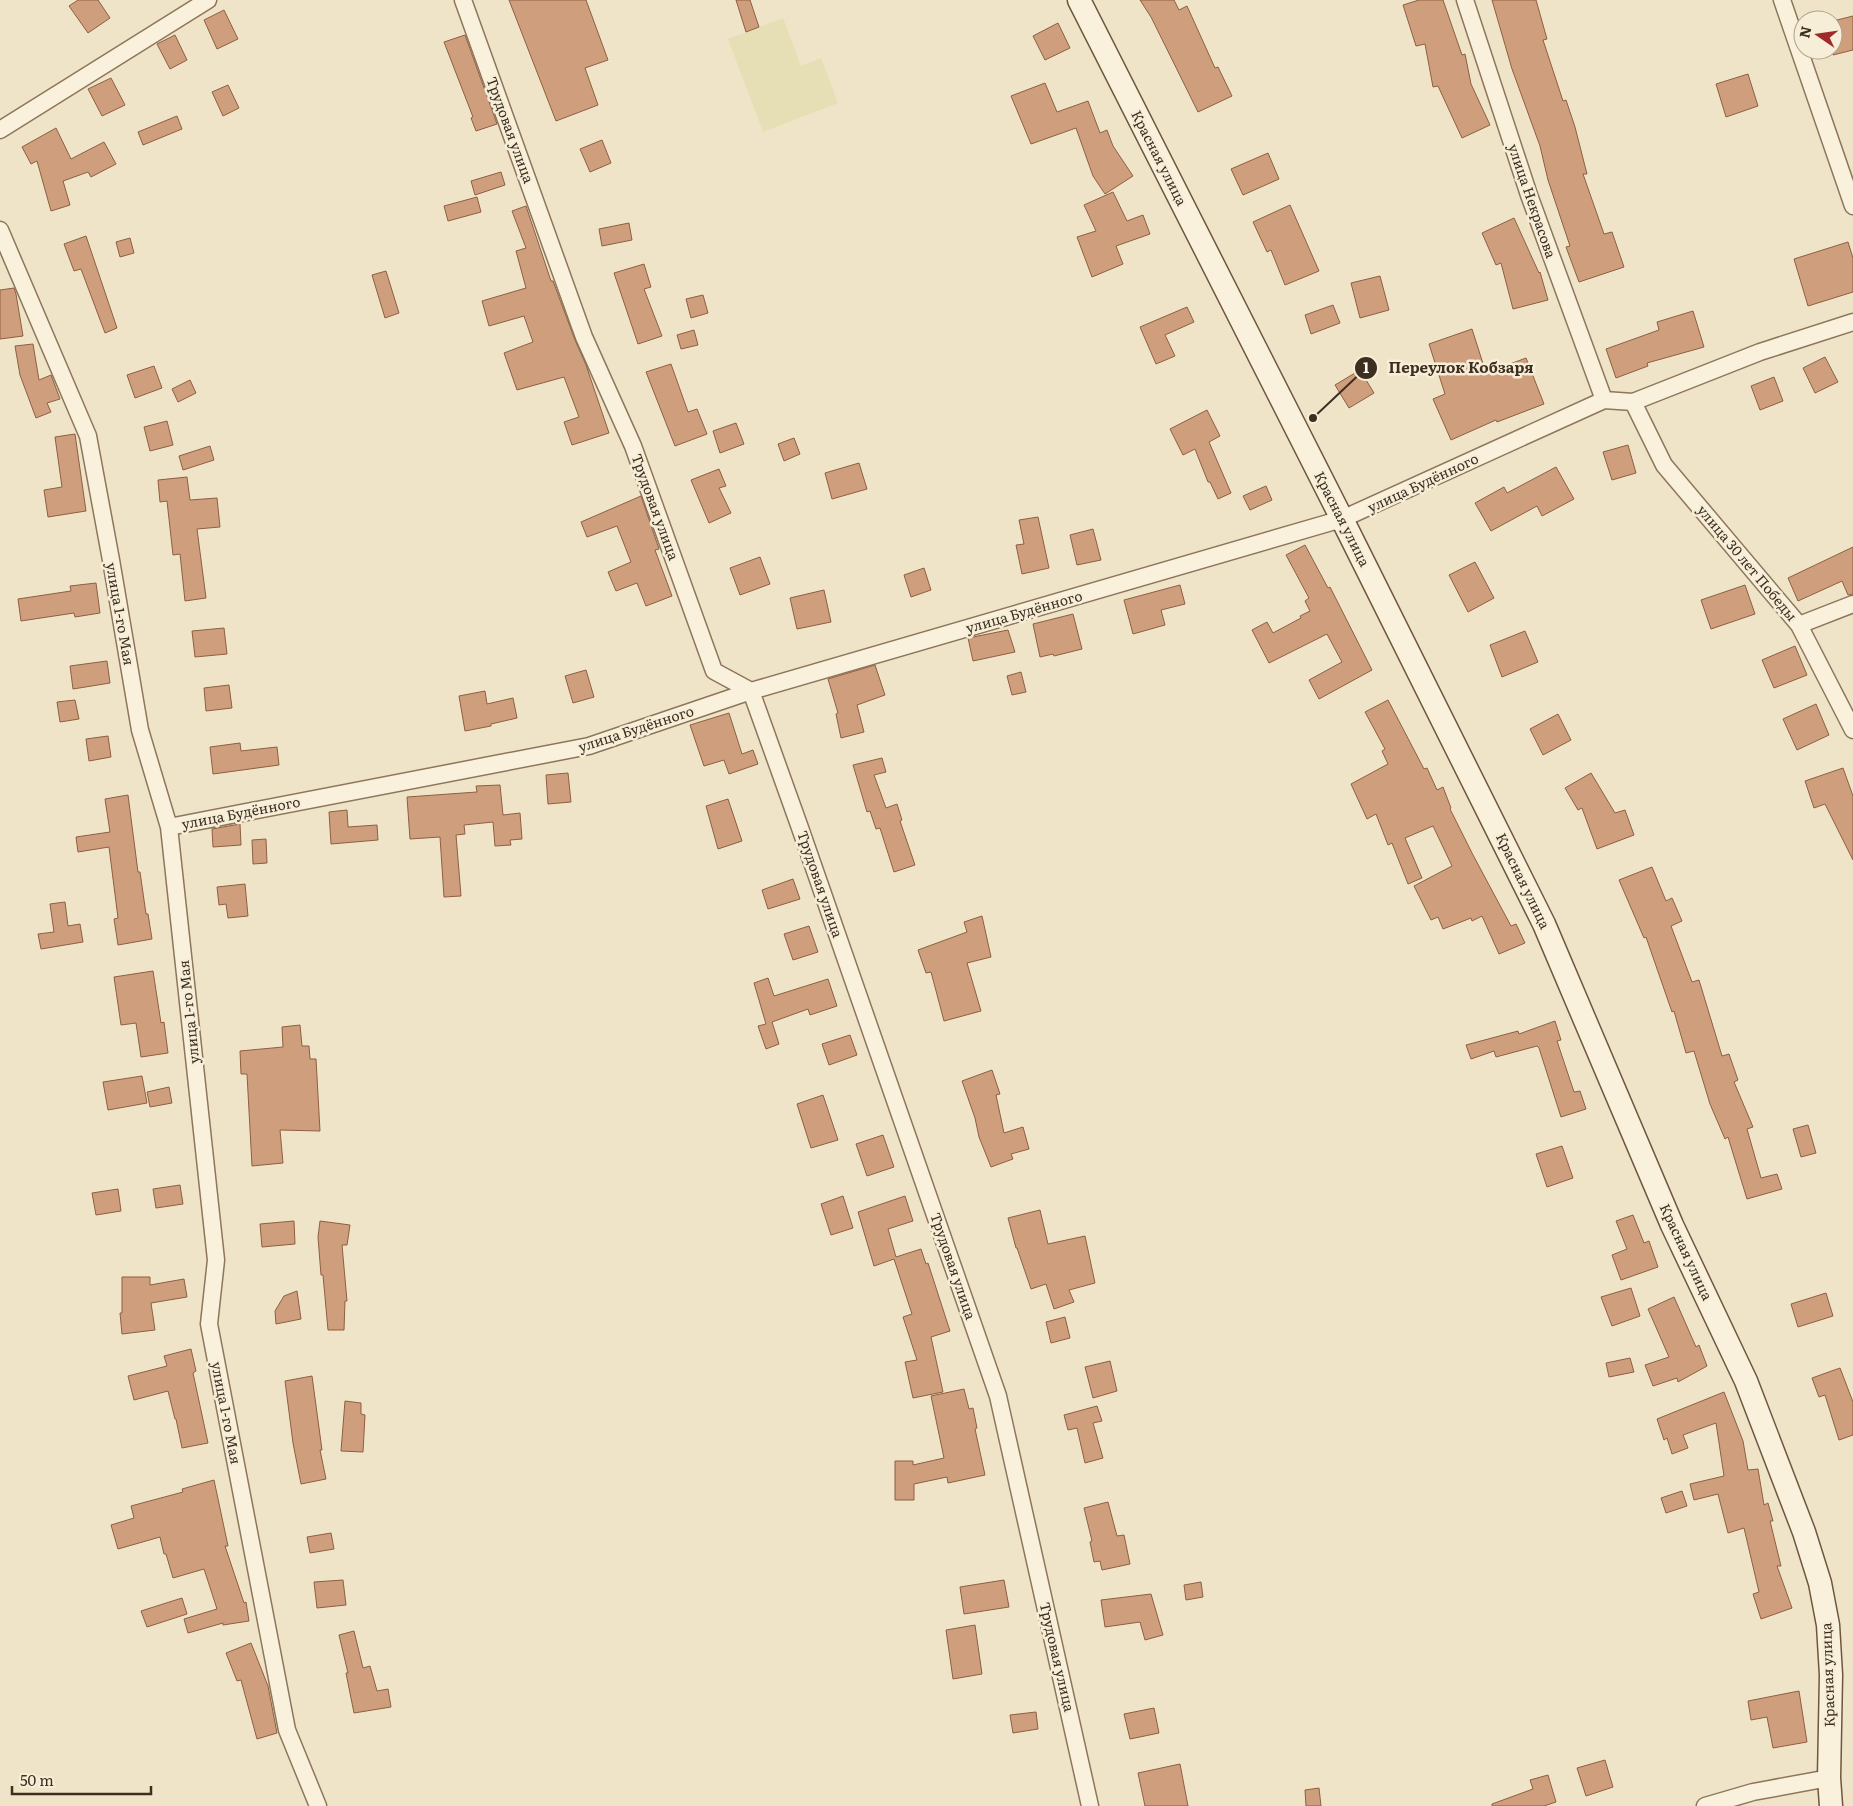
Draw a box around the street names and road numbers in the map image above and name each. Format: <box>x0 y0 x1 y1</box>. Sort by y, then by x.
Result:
street label: Трудовая улица <box>482 74 540 186</box>
street label: Красная улица <box>1127 106 1193 209</box>
street label: улица Некрасова <box>1504 141 1562 261</box>
street label: улица Будённого <box>1364 448 1481 517</box>
street label: Трудовая улица <box>627 451 685 563</box>
street label: Красная улица <box>1310 467 1376 570</box>
street label: улица 30 лет Победы <box>1693 500 1802 625</box>
street label: улица 1-го Мая <box>102 561 140 667</box>
street label: улица Будённого <box>963 585 1084 637</box>
street label: улица Будённого <box>575 700 696 756</box>
street label: улица Будённого <box>180 791 302 833</box>
street label: Трудовая улица <box>793 827 849 940</box>
street label: Красная улица <box>1492 829 1556 932</box>
street label: улица 1-го Мая <box>173 959 203 1065</box>
street label: Красная улица <box>1656 1200 1718 1304</box>
street label: Трудовая улица <box>926 1209 982 1322</box>
street label: улица 1-го Мая <box>207 1360 247 1466</box>
street label: Трудовая улица <box>1036 1600 1080 1714</box>
street label: Красная улица <box>1815 1622 1839 1728</box>

